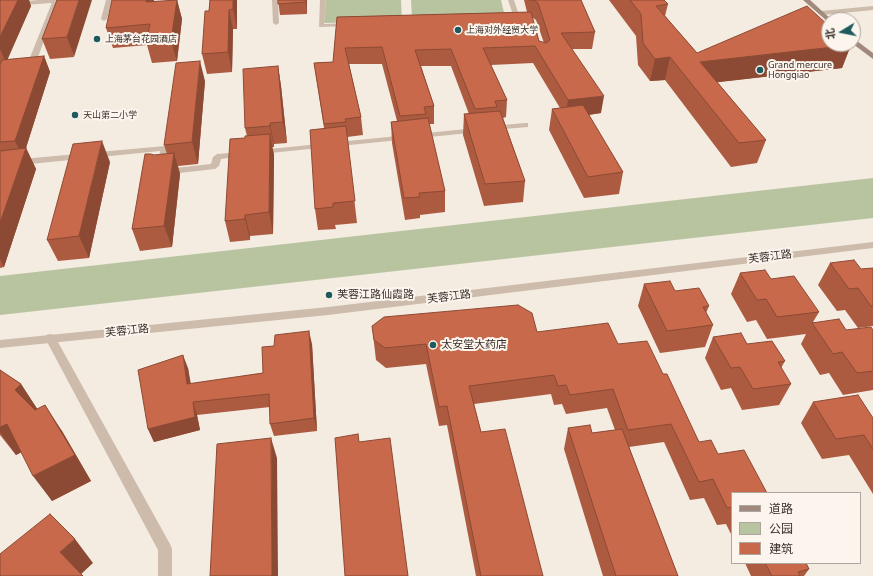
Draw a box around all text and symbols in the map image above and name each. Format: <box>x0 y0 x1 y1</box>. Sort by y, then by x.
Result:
north arrow <box>821 12 861 52</box>
marker: 上海对外经贸大学 <box>453 25 463 35</box>
place label: 上海对外经贸大学 <box>466 25 538 35</box>
text: 北 <box>821 27 838 41</box>
marker: 上海茅台花园酒店 <box>92 34 102 44</box>
place label: 上海茅台花园酒店 <box>105 34 177 44</box>
place label: Grand mercure Hongqiao <box>768 60 832 81</box>
marker: Grand mercure Hongqiao <box>755 65 765 75</box>
marker: 天山第二小学 <box>70 110 80 120</box>
place label: 天山第二小学 <box>83 110 137 120</box>
street label: 芙蓉江路 <box>747 248 793 266</box>
place label: 芙蓉江路仙霞路 <box>337 288 414 302</box>
street label: 芙蓉江路 <box>426 288 472 306</box>
marker: 芙蓉江路仙霞路 <box>324 290 334 300</box>
street label: 芙蓉江路 <box>104 322 150 340</box>
place label: 太安堂大药店 <box>441 338 507 352</box>
marker: 太安堂大药店 <box>428 340 438 350</box>
legend <box>731 492 861 564</box>
text: 道路 <box>769 500 793 517</box>
text: 公园 <box>769 520 793 537</box>
text: 建筑 <box>769 540 793 557</box>

